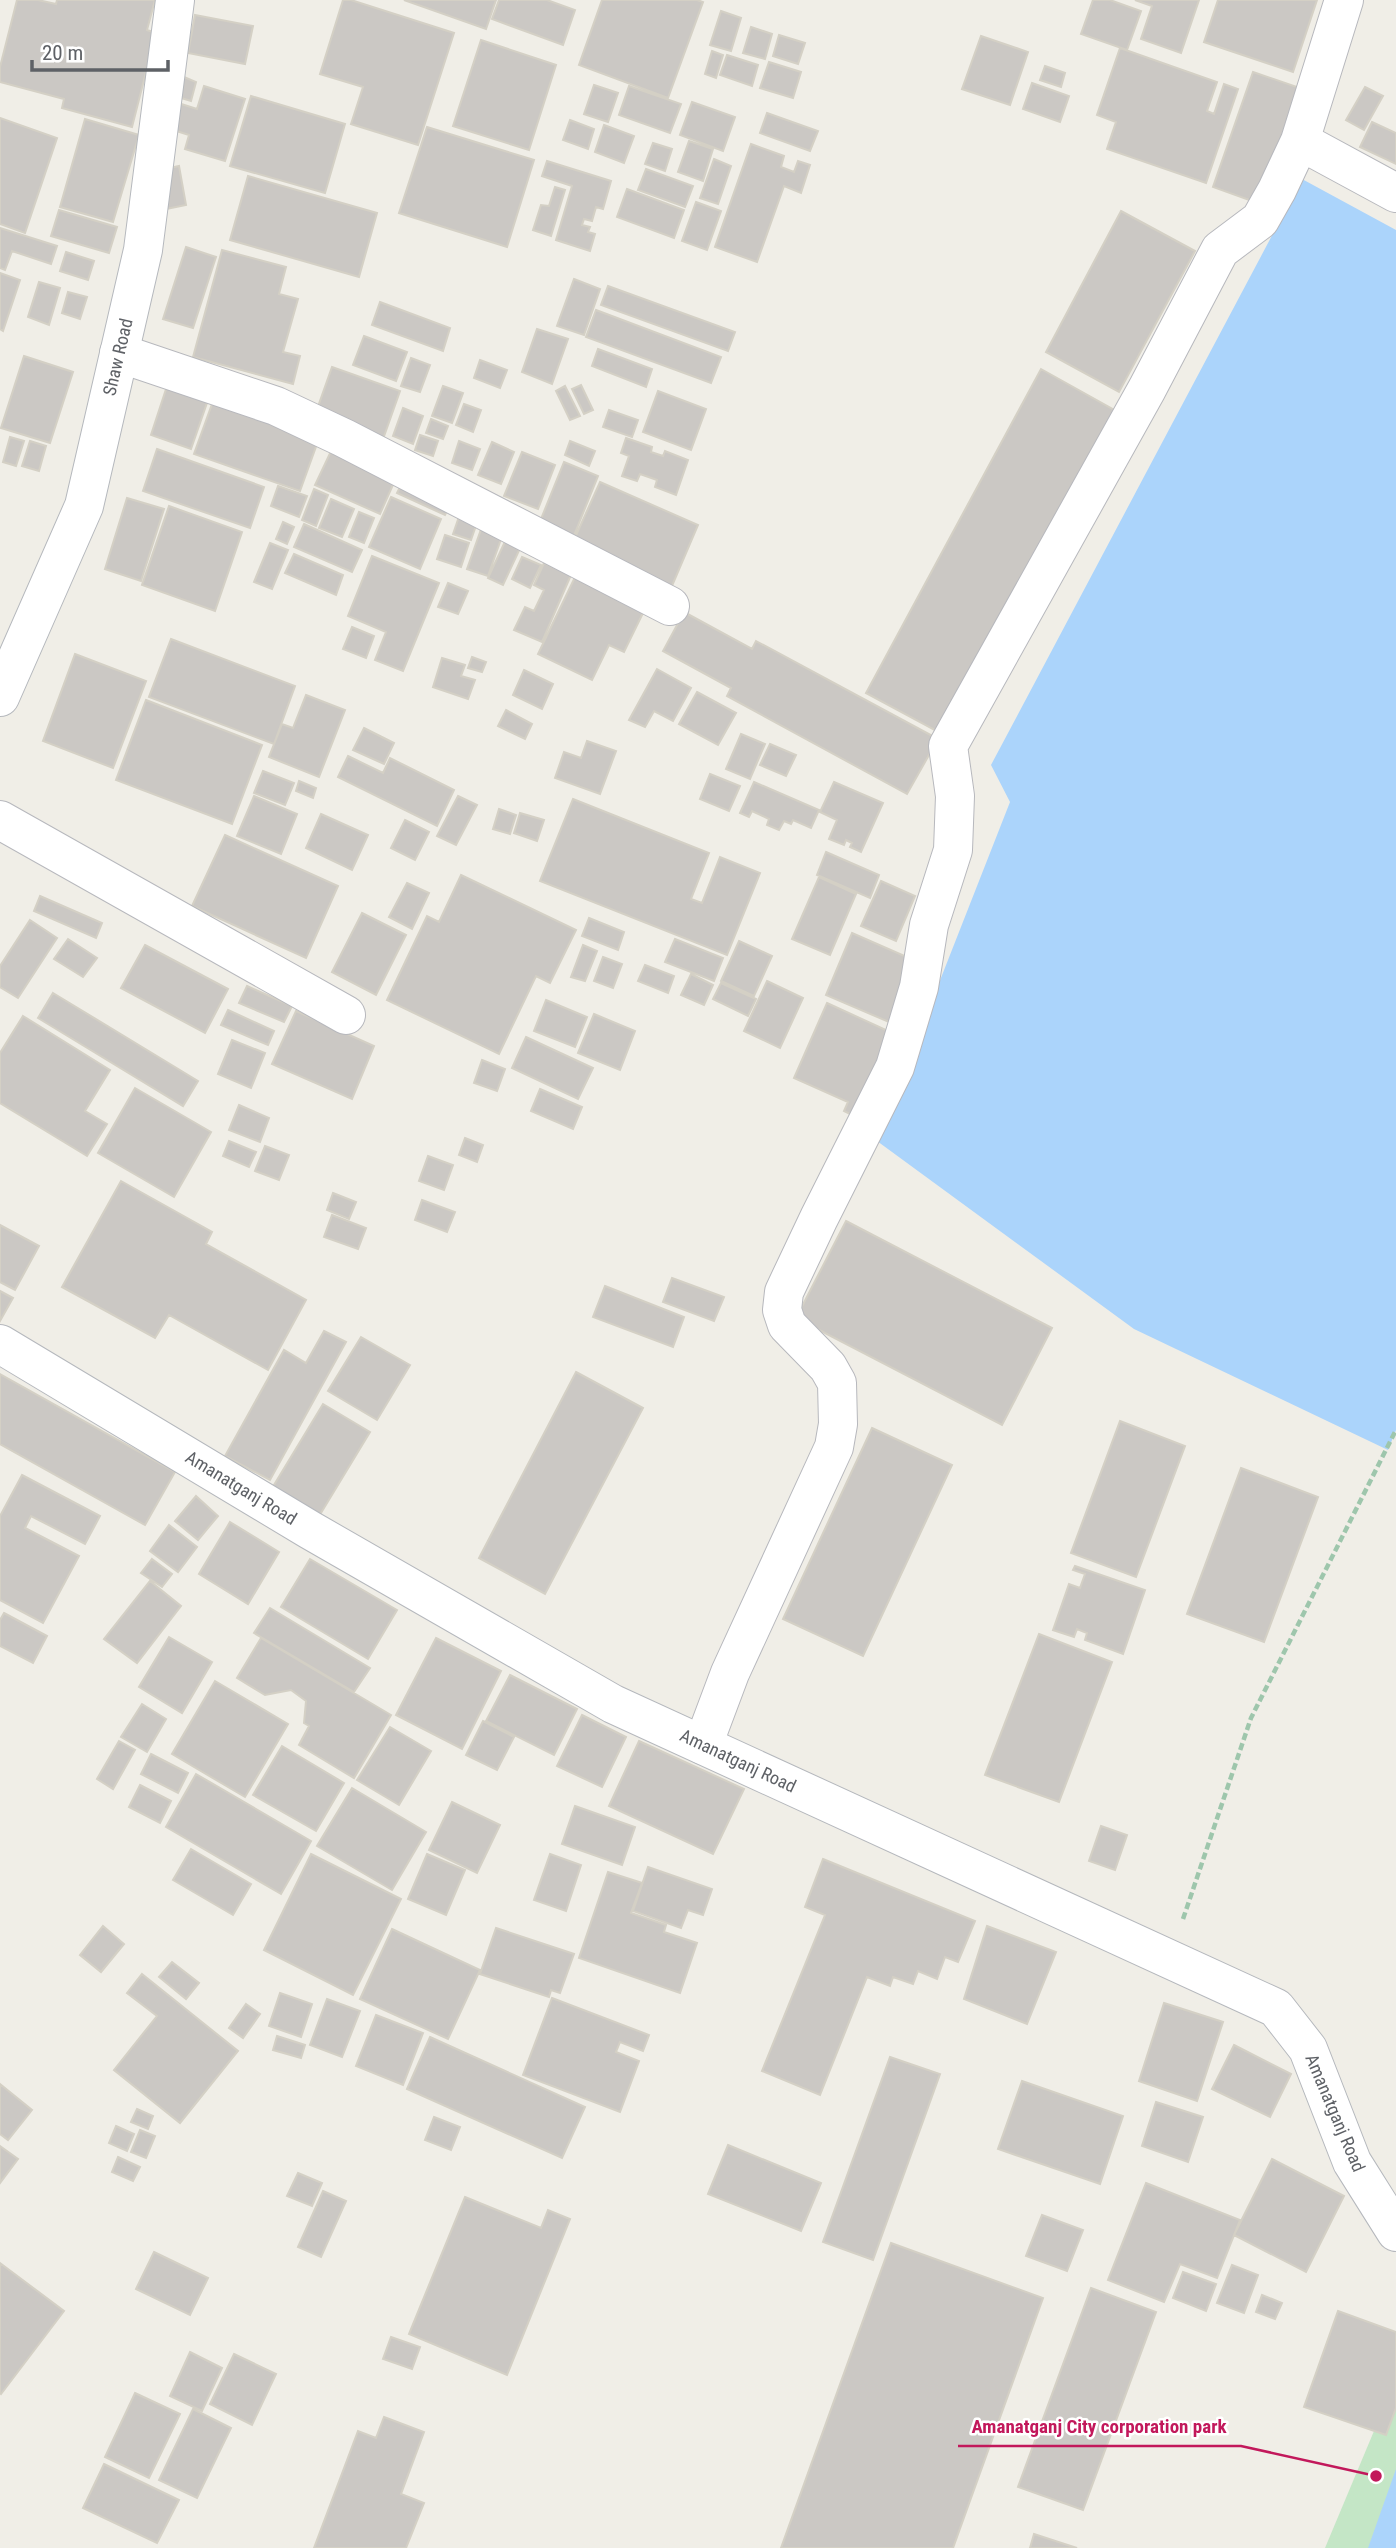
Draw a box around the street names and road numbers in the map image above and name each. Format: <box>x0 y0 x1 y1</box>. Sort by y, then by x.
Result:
street label: Shaw Road <box>98 316 137 398</box>
street label: Amanatganj Road <box>182 1446 301 1529</box>
street label: Amanatganj Road <box>677 1724 800 1797</box>
street label: Amanatganj Road <box>1301 2051 1370 2175</box>

